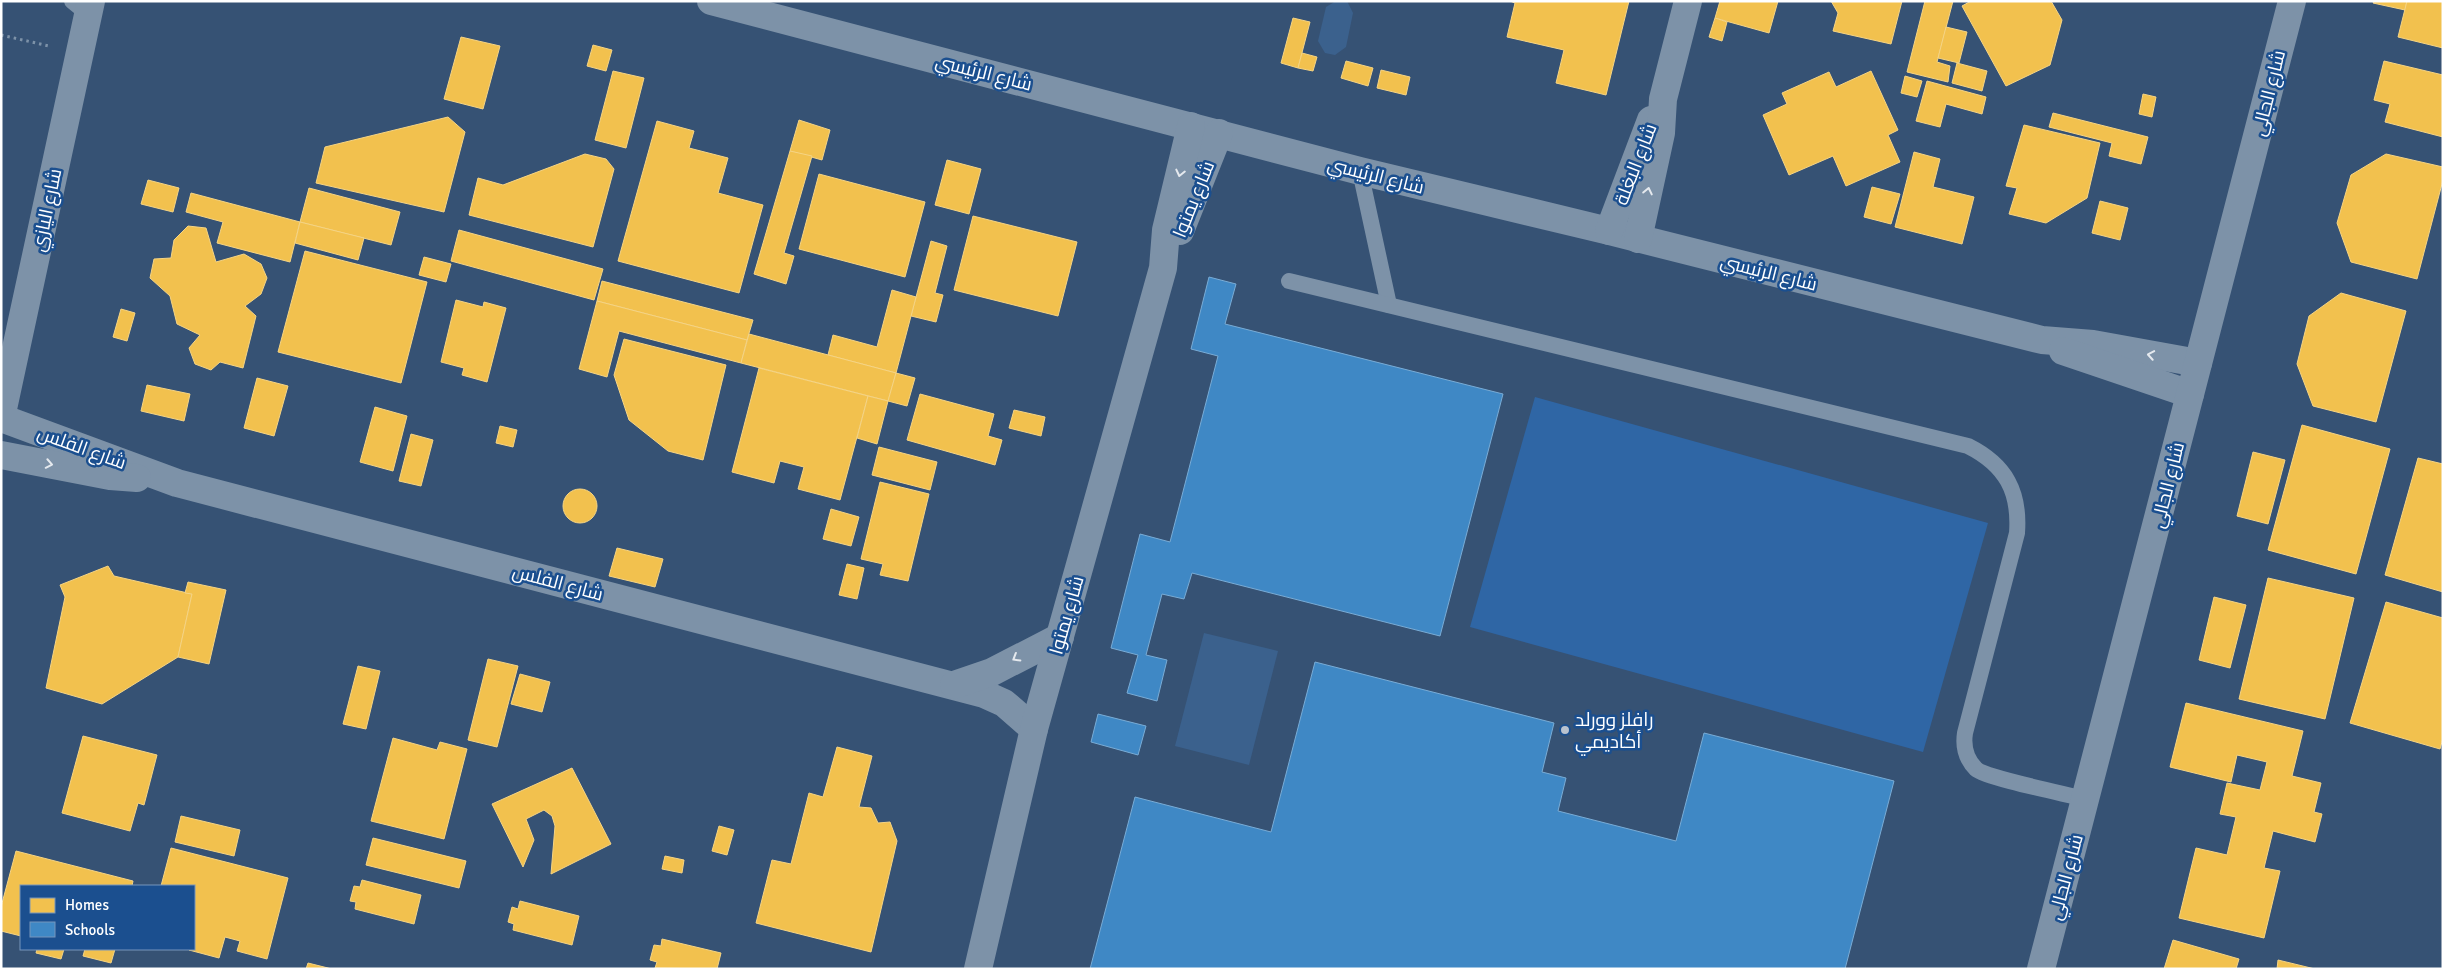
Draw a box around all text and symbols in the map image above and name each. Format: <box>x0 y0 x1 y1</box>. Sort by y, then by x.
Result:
street label: شارع الجالي <box>2247 48 2293 139</box>
street label: شارع الرئيسي <box>932 49 1035 99</box>
street label: شارع البغلة <box>1609 120 1663 209</box>
street label: شارع الرئيسي <box>1324 152 1427 202</box>
street label: شارع يمتوا <box>1168 158 1221 242</box>
street label: شارع اليازي <box>26 166 69 254</box>
one-way arrow <box>1175 169 1186 177</box>
one-way arrow <box>1642 187 1653 196</box>
street label: شارع الرئيسي <box>1717 249 1820 299</box>
one-way arrow <box>2146 350 2155 360</box>
street label: شارع الفلس <box>34 421 129 476</box>
street label: شارع الجالي <box>2146 440 2192 531</box>
one-way arrow <box>45 458 54 469</box>
street label: شارع الفلس <box>509 559 606 608</box>
street label: شارع يمتوا <box>1044 573 1091 658</box>
one-way arrow <box>1013 652 1022 662</box>
place label: رافلز وورلد أكاديمي <box>1575 708 1653 756</box>
marker: رافلز وورلد أكاديمي <box>1559 724 1571 736</box>
street label: شارع الجالي <box>2043 832 2091 923</box>
legend <box>20 885 195 950</box>
text: Homes <box>65 896 109 914</box>
text: Schools <box>65 921 116 939</box>

